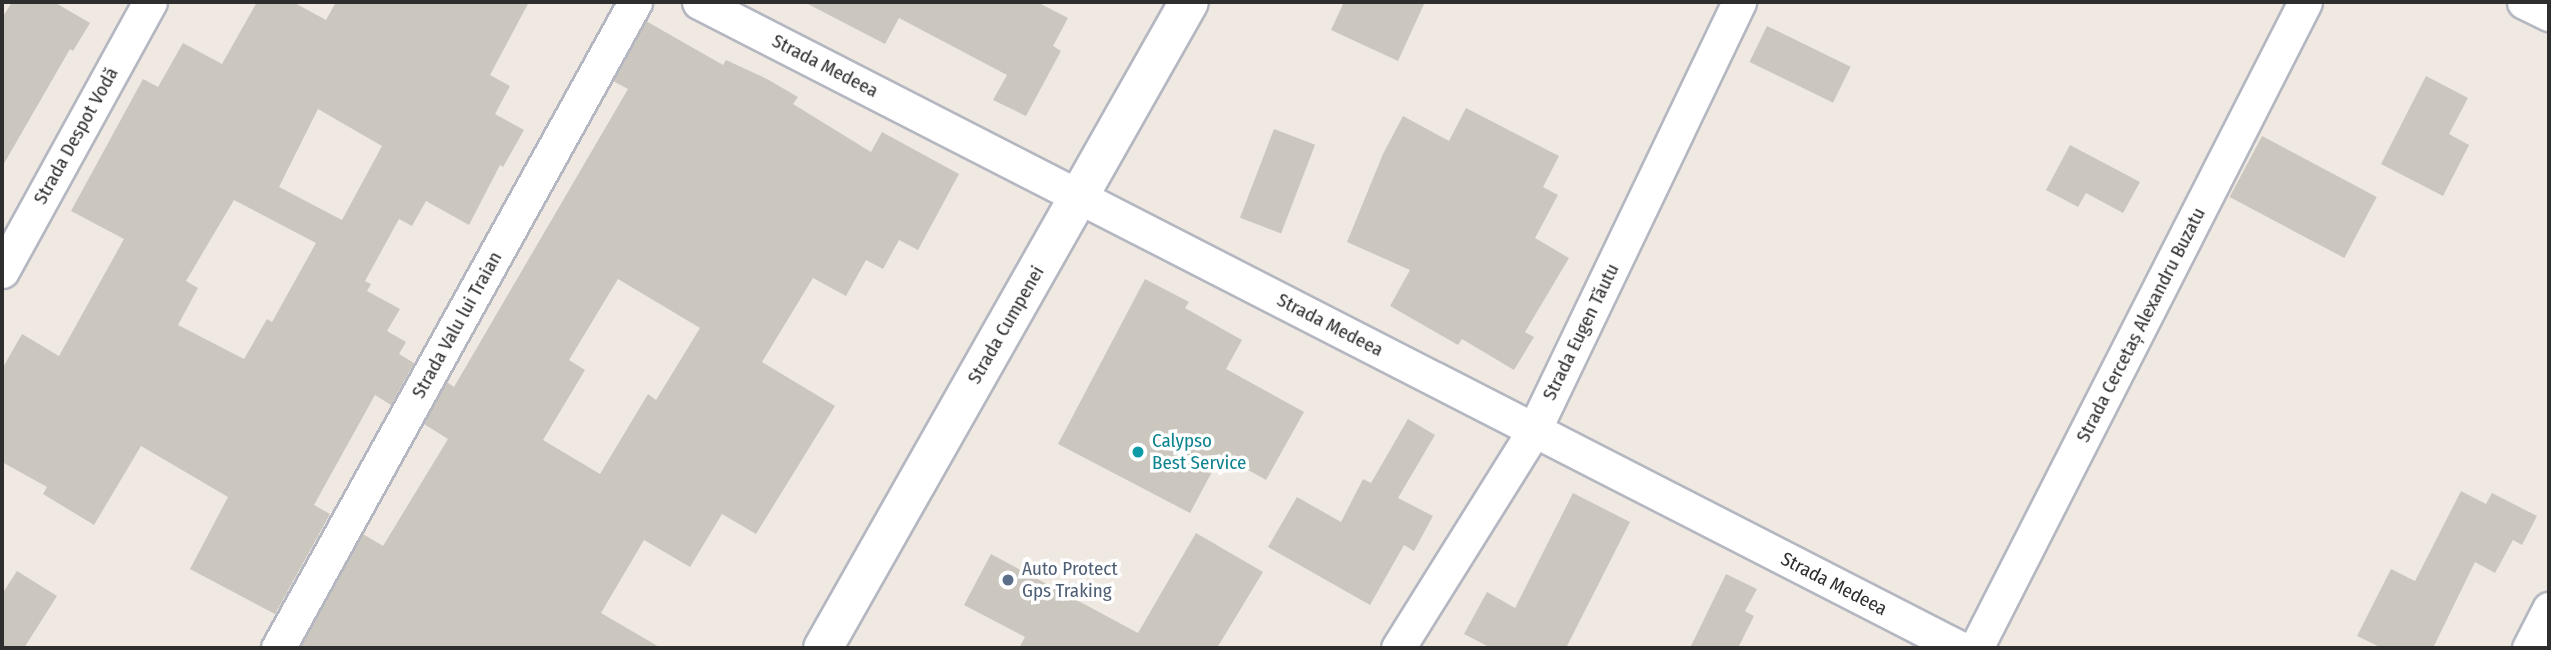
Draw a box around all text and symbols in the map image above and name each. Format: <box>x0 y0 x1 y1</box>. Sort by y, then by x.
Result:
street label: Strada Medeea <box>768 30 882 102</box>
street label: Strada Despot Vodă <box>29 64 123 208</box>
street label: Strada Cercetaș Alexandru Buzatu <box>2072 204 2210 446</box>
street label: Strada Valu lui Traian <box>407 248 507 402</box>
street label: Strada Eugen Tăutu <box>1538 260 1624 404</box>
street label: Strada Cumpenei <box>963 262 1049 388</box>
street label: Strada Medeea <box>1273 289 1387 361</box>
place label: Calypso Best Service <box>1152 430 1246 474</box>
marker: Calypso Best Service <box>1130 444 1146 460</box>
street label: Strada Medeea <box>1777 548 1891 620</box>
place label: Auto Protect Gps Traking <box>1022 558 1118 602</box>
marker: Auto Protect Gps Traking <box>1000 572 1016 588</box>

